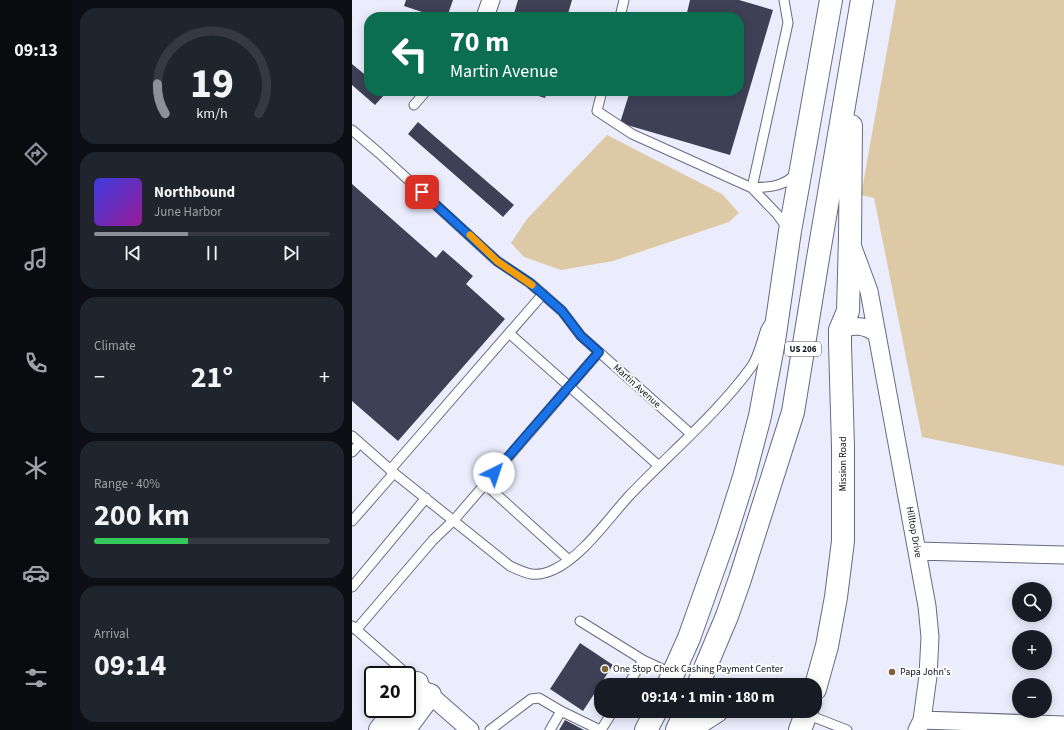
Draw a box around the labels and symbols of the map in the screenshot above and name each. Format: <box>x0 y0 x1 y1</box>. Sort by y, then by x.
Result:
pin <box>405 175 439 209</box>
road number: US 206 <box>785 342 821 356</box>
street label: Martin Avenue <box>610 361 664 411</box>
street label: Mission Road <box>836 437 850 491</box>
position arrow <box>473 452 515 494</box>
street label: Hilltop Drive <box>903 505 925 559</box>
place label: One Stop Check Cashing Payment Center <box>613 662 784 676</box>
marker: One Stop Check Cashing Payment Center <box>600 664 610 674</box>
place label: Papa John's <box>900 665 950 679</box>
speed limit sign: 20 <box>364 666 416 718</box>
marker: Papa John's <box>887 667 897 677</box>

